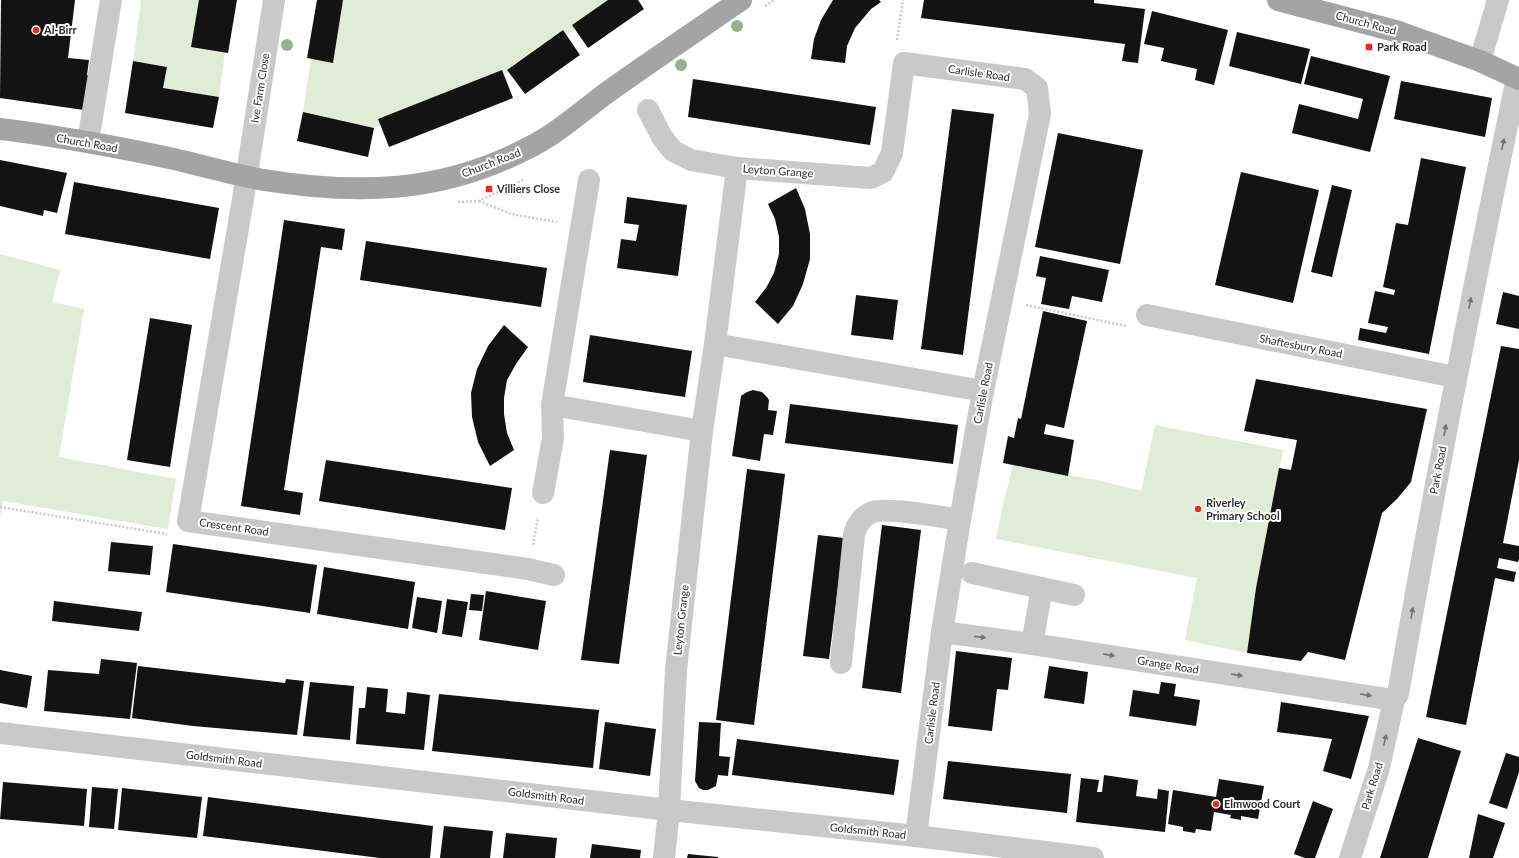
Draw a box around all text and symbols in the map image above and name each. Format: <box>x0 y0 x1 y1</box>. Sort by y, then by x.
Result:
street label: Church Road <box>1334 8 1398 37</box>
place label: Al-Birr <box>43 23 78 36</box>
marker: Al-Birr <box>31 25 41 35</box>
place label: Park Road <box>1377 40 1427 53</box>
marker: Park Road <box>1364 42 1374 52</box>
street label: Ive Farm Close <box>248 52 271 124</box>
street label: Carlisle Road <box>947 62 1011 83</box>
street label: Church Road <box>55 131 119 154</box>
one-way arrow <box>1501 138 1507 150</box>
street label: Church Road <box>460 145 522 180</box>
street label: Leyton Grange <box>742 162 814 179</box>
place label: Villiers Close <box>496 182 560 195</box>
marker: Villiers Close <box>484 184 494 194</box>
one-way arrow <box>1468 296 1474 309</box>
street label: Shaftesbury Road <box>1258 331 1344 360</box>
street label: Carlisle Road <box>970 361 995 425</box>
one-way arrow <box>1443 424 1449 436</box>
street label: Park Road <box>1426 445 1449 495</box>
place label: Riverley Primary School <box>1206 496 1280 522</box>
marker: Riverley Primary School <box>1193 504 1203 514</box>
street label: Crescent Road <box>199 515 270 538</box>
street label: Leyton Grange <box>670 584 691 656</box>
one-way arrow <box>1409 607 1415 619</box>
one-way arrow <box>974 634 986 640</box>
one-way arrow <box>1103 652 1115 658</box>
street label: Grange Road <box>1136 653 1200 676</box>
one-way arrow <box>1231 672 1244 678</box>
street label: Carlisle Road <box>921 681 942 745</box>
one-way arrow <box>1360 692 1372 698</box>
one-way arrow <box>1382 734 1388 746</box>
street label: Goldsmith Road <box>185 747 263 770</box>
street label: Park Road <box>1358 761 1385 811</box>
street label: Goldsmith Road <box>507 784 585 807</box>
place label: Elmwood Court <box>1224 797 1301 810</box>
marker: Elmwood Court <box>1211 799 1221 809</box>
street label: Goldsmith Road <box>829 820 907 841</box>

